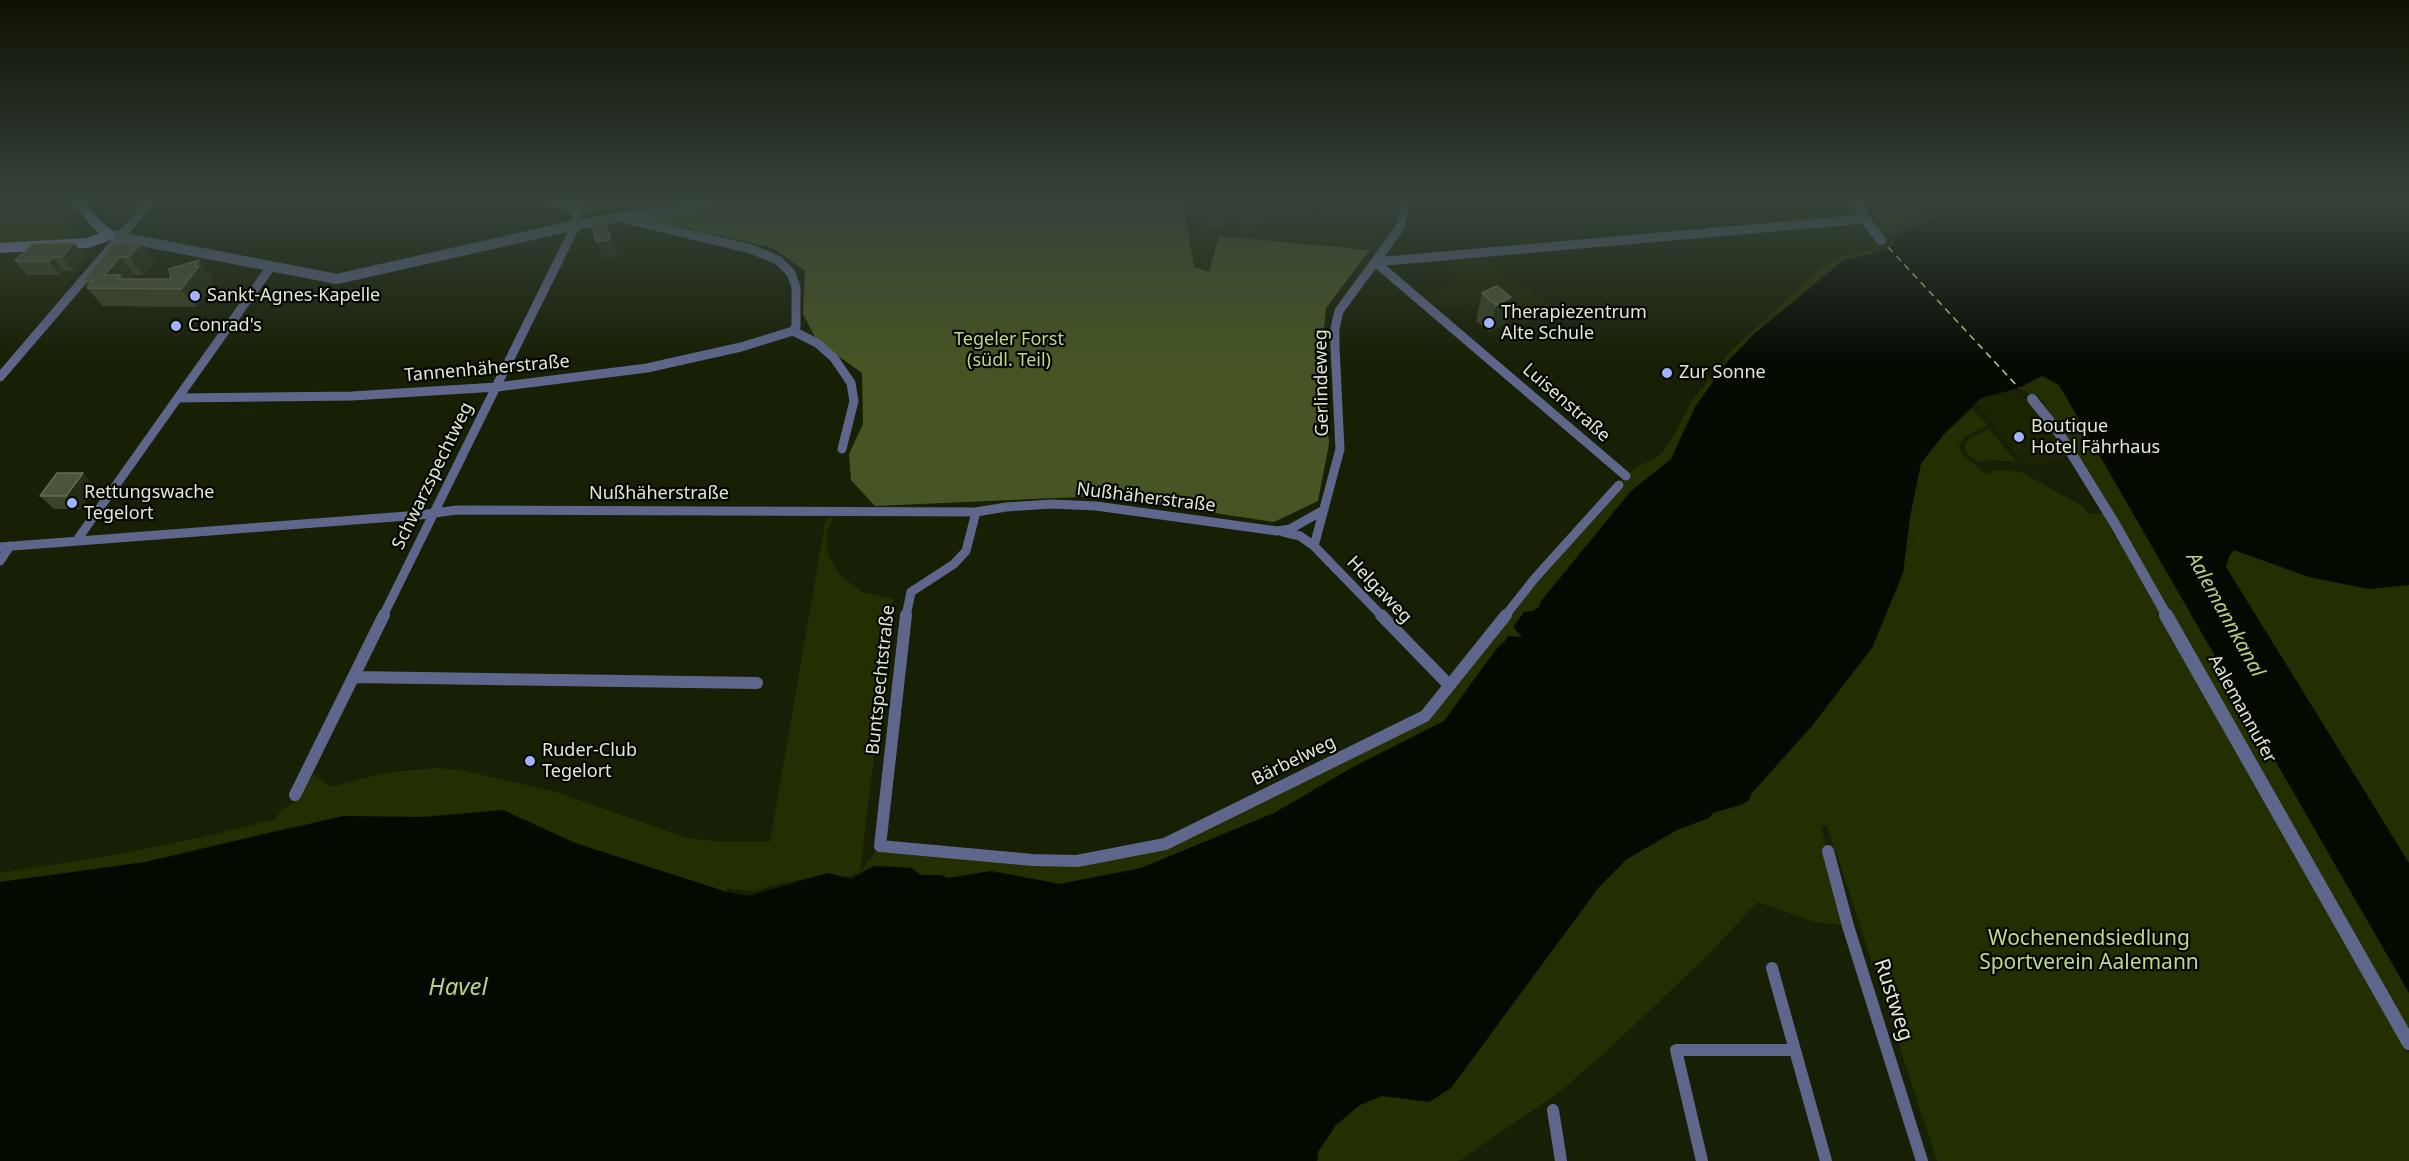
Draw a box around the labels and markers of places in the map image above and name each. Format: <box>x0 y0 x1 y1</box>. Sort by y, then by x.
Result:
place label: Sankt-Agnes-Kapelle <box>207 285 380 307</box>
marker: Sankt-Agnes-Kapelle <box>188 289 202 303</box>
place label: Therapiezentrum Alte Schule <box>1501 302 1647 344</box>
place label: Conrad's <box>188 315 262 337</box>
marker: Therapiezentrum Alte Schule <box>1482 316 1496 330</box>
marker: Conrad's <box>169 319 183 333</box>
place label: Zur Sonne <box>1679 362 1766 384</box>
marker: Zur Sonne <box>1660 366 1674 380</box>
place label: Boutique Hotel Fährhaus <box>2031 416 2160 458</box>
marker: Boutique Hotel Fährhaus <box>2012 430 2026 444</box>
place label: Rettungswache Tegelort <box>84 482 214 524</box>
marker: Rettungswache Tegelort <box>65 496 79 510</box>
place label: Ruder-Club Tegelort <box>542 740 637 783</box>
marker: Ruder-Club Tegelort <box>523 754 537 768</box>

